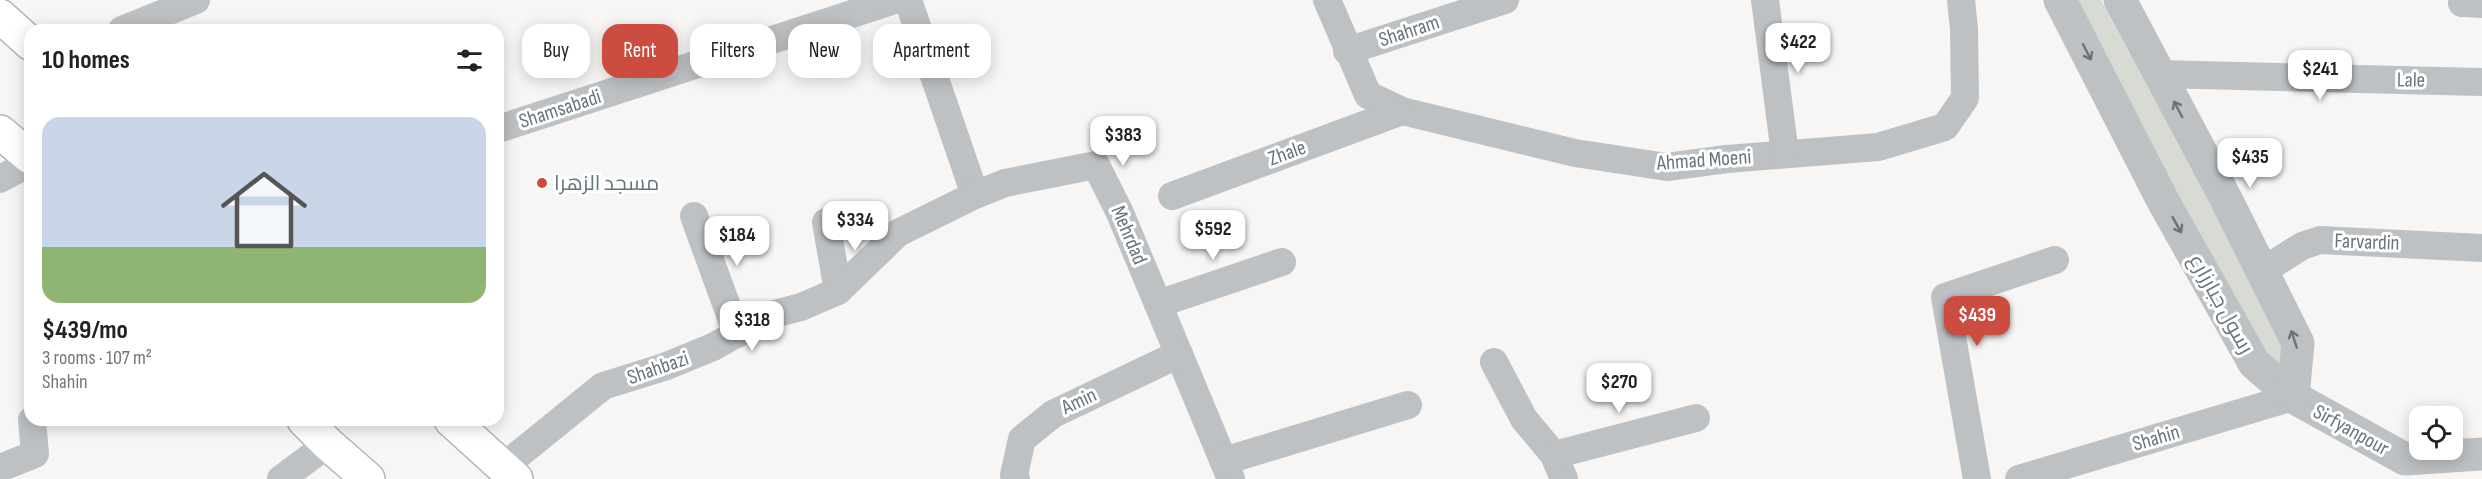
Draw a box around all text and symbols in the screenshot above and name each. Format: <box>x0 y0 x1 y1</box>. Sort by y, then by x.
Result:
street label: Shahram <box>1376 9 1442 53</box>
pin: $422 <box>1762 23 1834 74</box>
chip: Buy <box>522 24 590 78</box>
chip: Rent <box>602 24 678 78</box>
chip: Filters <box>690 24 776 78</box>
chip: New <box>788 24 861 78</box>
chip: Apartment <box>873 24 991 78</box>
text: $422 <box>1779 30 1817 54</box>
one-way arrow <box>2081 43 2093 60</box>
icon: filters <box>453 44 486 77</box>
text: 10 homes <box>42 45 130 76</box>
pin: $241 <box>2284 50 2356 101</box>
text: $241 <box>2302 57 2338 81</box>
street label: Lale <box>2397 67 2425 93</box>
street label: Shamsabadi <box>516 84 604 134</box>
one-way arrow <box>2172 101 2183 119</box>
pin: $383 <box>1087 116 1159 167</box>
text: $383 <box>1104 123 1142 147</box>
street label: Zhale <box>1265 135 1309 171</box>
pin: $435 <box>2214 138 2286 189</box>
street label: Ahmad Moeni <box>1655 144 1752 176</box>
text: $435 <box>2231 145 2269 169</box>
icon: home <box>210 156 318 264</box>
place label: مسجد الزهرا <box>554 171 659 196</box>
marker: مسجد الزهرا <box>535 176 549 190</box>
pin: $334 <box>819 201 891 252</box>
street label: Mehrdad <box>1106 202 1152 268</box>
text: $334 <box>836 208 874 232</box>
pin: $592 <box>1177 210 1249 261</box>
pin: $184 <box>701 216 773 267</box>
one-way arrow <box>2171 216 2183 233</box>
text: $592 <box>1194 217 1232 241</box>
text: $184 <box>718 223 756 247</box>
street label: Farvardin <box>2334 228 2400 256</box>
street label: رسول جبارزارع <box>2182 250 2259 359</box>
pin: $439 <box>1941 296 2013 347</box>
pin: $318 <box>716 301 788 352</box>
text: $439 <box>1958 303 1996 327</box>
text: $318 <box>734 308 770 332</box>
text: $439/mo <box>42 315 128 346</box>
one-way arrow <box>2288 330 2299 349</box>
text: 3 rooms · 107 m² <box>42 346 152 370</box>
street label: Shahbazi <box>624 346 692 390</box>
pin: $270 <box>1583 363 1655 414</box>
text: Shahin <box>42 370 88 394</box>
text: $270 <box>1600 370 1638 394</box>
street label: Amin <box>1057 382 1100 420</box>
street label: Sirfyanpour <box>2309 399 2393 461</box>
map controls <box>2409 406 2463 460</box>
button: locate <box>2409 406 2463 460</box>
street label: Shahin <box>2130 419 2182 457</box>

